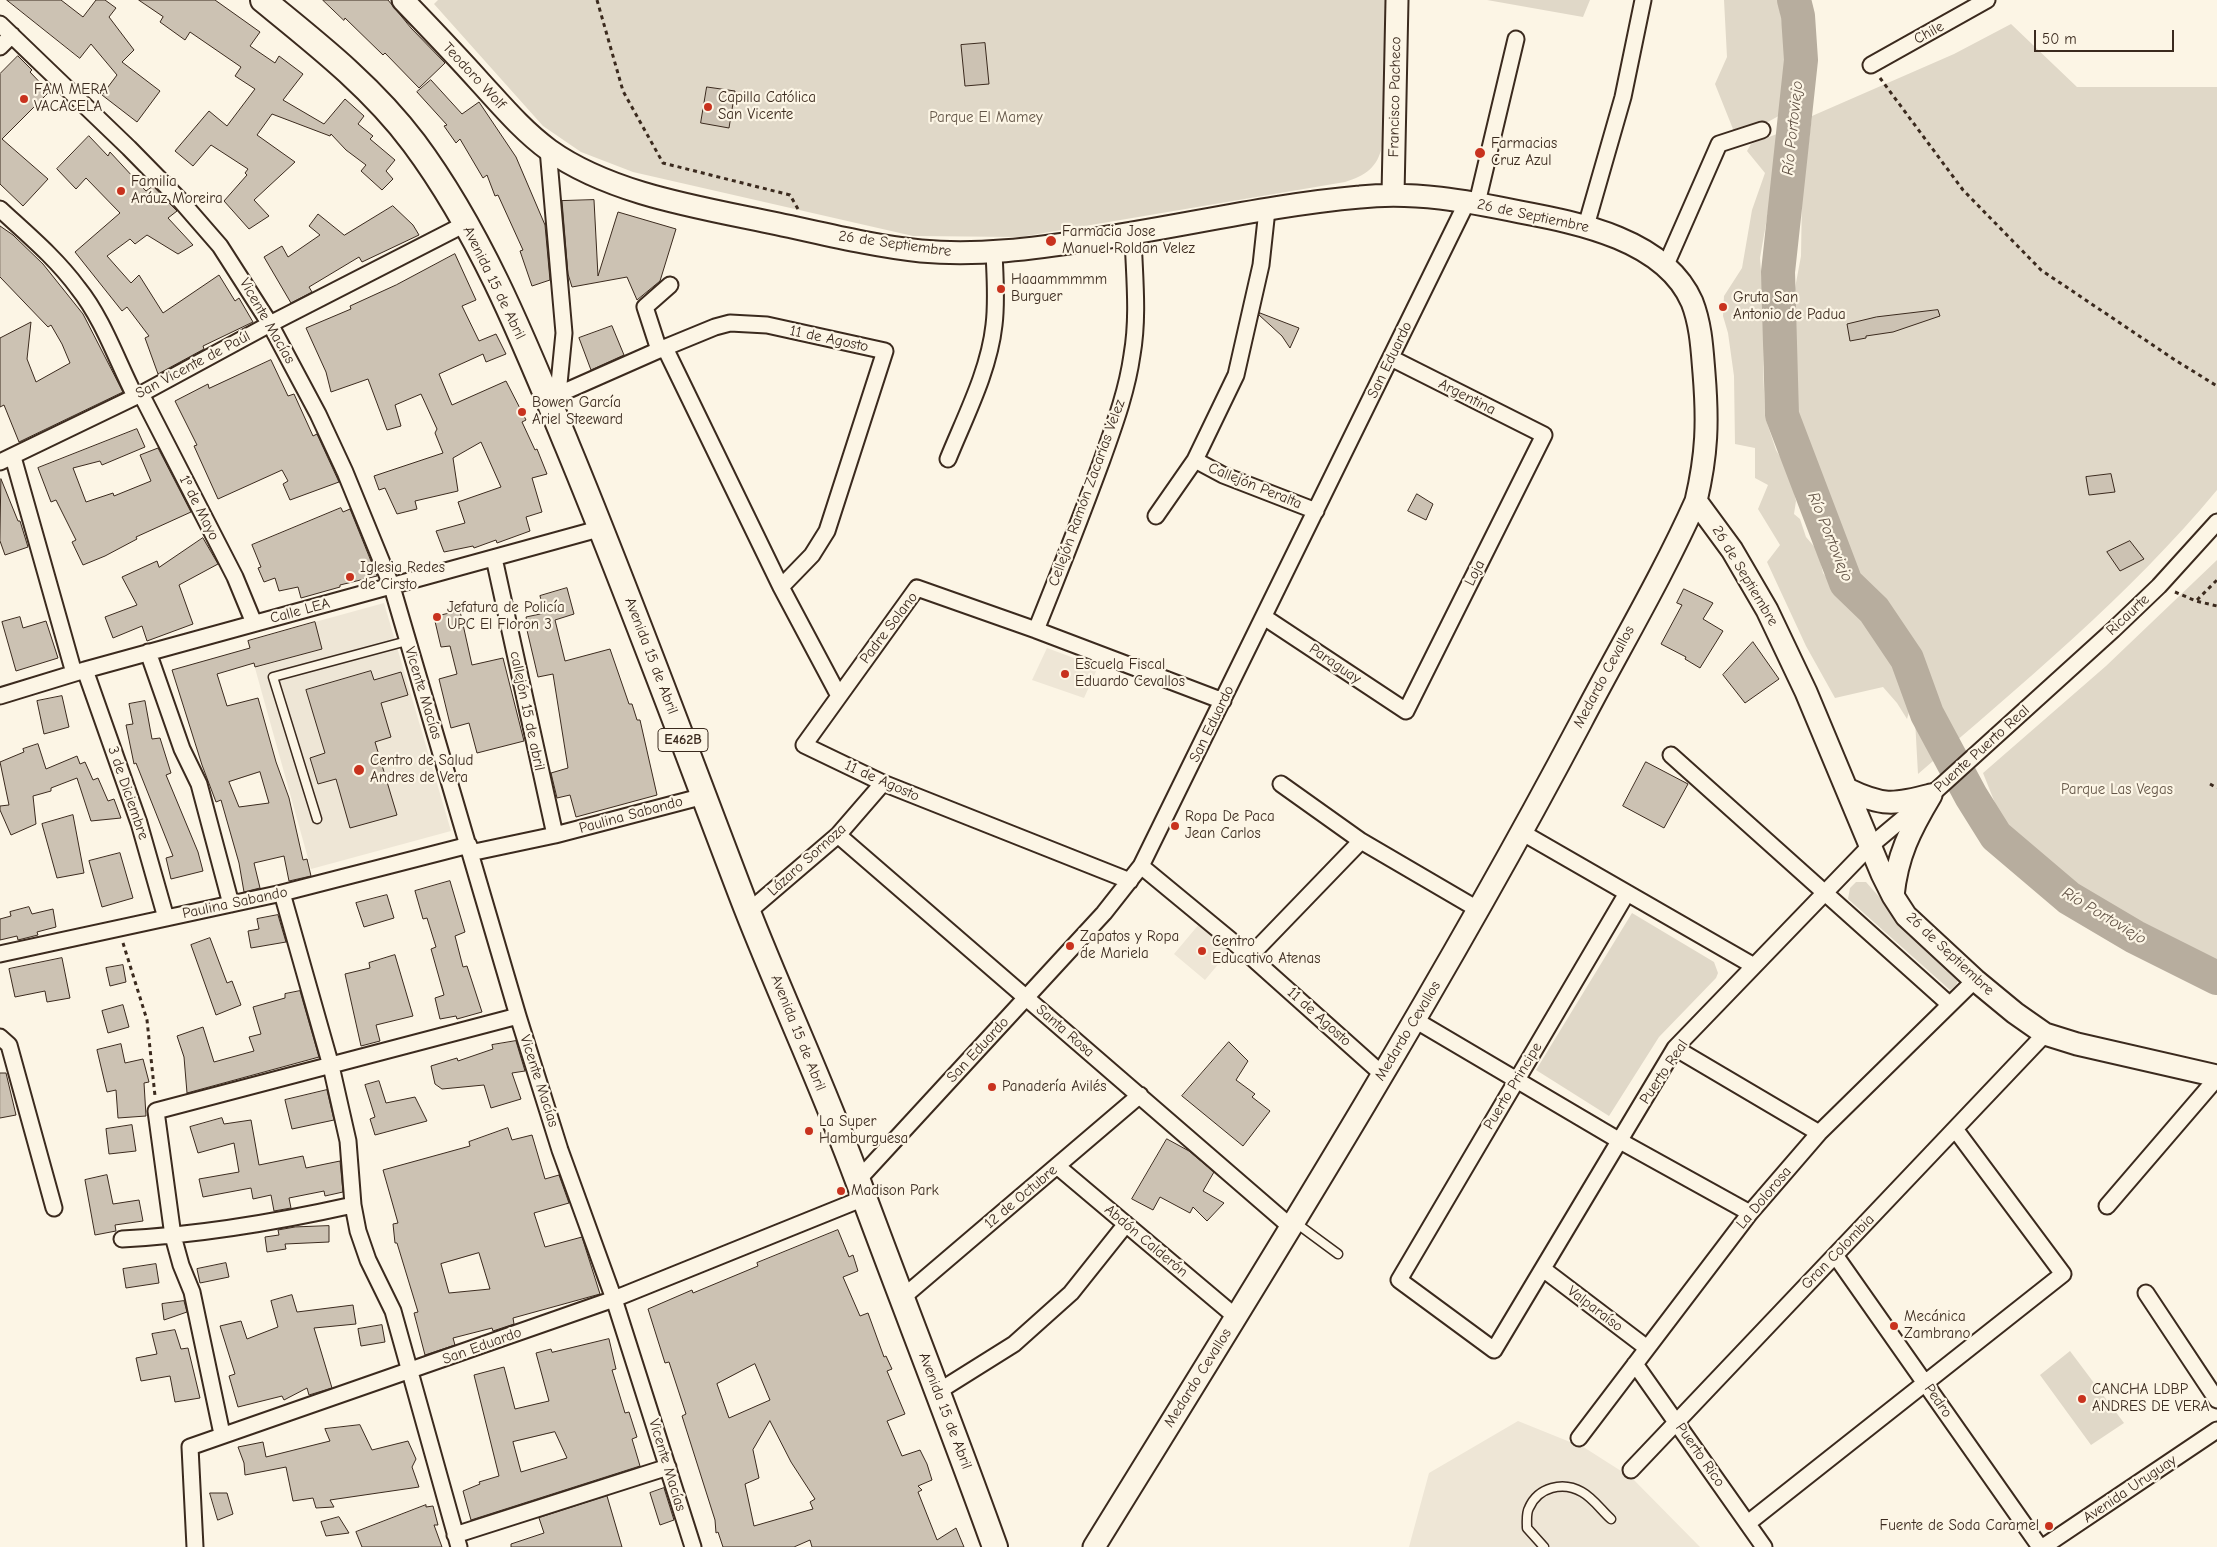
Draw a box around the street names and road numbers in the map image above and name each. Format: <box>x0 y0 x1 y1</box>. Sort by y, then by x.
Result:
street label: Chile <box>1911 18 1947 48</box>
street label: Francisco Pacheco <box>1385 36 1405 158</box>
street label: Teodoro Wolf <box>439 39 509 113</box>
street label: 26 de Septiembre <box>1475 195 1591 237</box>
street label: Avenida 15 de Abril <box>459 224 529 342</box>
street label: 26 de Septiembre <box>837 227 953 261</box>
street label: Vicente Macías <box>235 275 299 367</box>
street label: San Eduardo <box>1364 319 1416 401</box>
street label: 11 de Agosto <box>788 322 870 356</box>
street label: San Vicente de Paúl <box>133 327 253 403</box>
street label: Argentina <box>1435 375 1499 419</box>
street label: Cellejón Ramón Zacarías Velez <box>1045 397 1129 589</box>
street label: Callejón Peralta <box>1206 459 1304 513</box>
street label: 1º de Mayo <box>175 473 223 543</box>
street label: 26 de Septiembre <box>1708 523 1782 629</box>
street label: Loja <box>1461 557 1489 589</box>
street label: Padre Solano <box>856 589 922 667</box>
street label: Ricaurte <box>2103 591 2153 639</box>
street label: Calle LEA <box>268 594 332 628</box>
street label: Avenida 15 de Abril <box>620 595 682 717</box>
street label: Medardo Cevallos <box>1569 623 1639 731</box>
street label: Paraguay <box>1306 640 1364 688</box>
street label: Vicente Macías <box>400 645 446 741</box>
street label: callejón 15 de abril <box>506 650 548 772</box>
street label: San Eduardo <box>1186 683 1238 765</box>
street label: Puente Puerto Real <box>1931 702 2033 796</box>
road number: E462B <box>658 728 708 752</box>
street label: 3 de Diciembre <box>104 744 152 842</box>
street label: 11 de Agosto <box>842 757 922 805</box>
street label: Paulina Sabando <box>577 792 685 838</box>
street label: Lázaro Sornoza <box>764 820 850 900</box>
street label: Paulina Sabando <box>181 883 289 923</box>
street label: 26 de Septiembre <box>1902 909 1998 999</box>
street label: Avenida 15 de Abril <box>767 972 829 1094</box>
street label: Medardo Cevallos <box>1371 978 1445 1084</box>
street label: 11 de Agosto <box>1283 984 1355 1050</box>
street label: Santa Rosa <box>1032 1001 1098 1061</box>
street label: San Eduardo <box>943 1013 1013 1087</box>
street label: Vicente Macías <box>516 1033 562 1129</box>
street label: Puerto Real <box>1636 1036 1692 1108</box>
street label: Puerto Principe <box>1480 1039 1546 1133</box>
street label: 12 de Octubre <box>981 1161 1061 1233</box>
street label: La Dolorosa <box>1733 1163 1795 1233</box>
street label: Abdón Calderón <box>1101 1201 1191 1281</box>
street label: Gran Colombia <box>1798 1211 1878 1293</box>
street label: Valparaíso <box>1564 1282 1626 1336</box>
street label: San Eduardo <box>440 1323 524 1369</box>
street label: Medardo Cevallos <box>1160 1325 1236 1431</box>
street label: Avenida 15 de Abril <box>914 1350 976 1472</box>
street label: Pedro <box>1920 1381 1956 1421</box>
street label: Vicente Macías <box>644 1417 690 1513</box>
street label: Puerto Rico <box>1671 1420 1729 1490</box>
street label: Avenida Uruguay <box>2080 1451 2180 1527</box>

